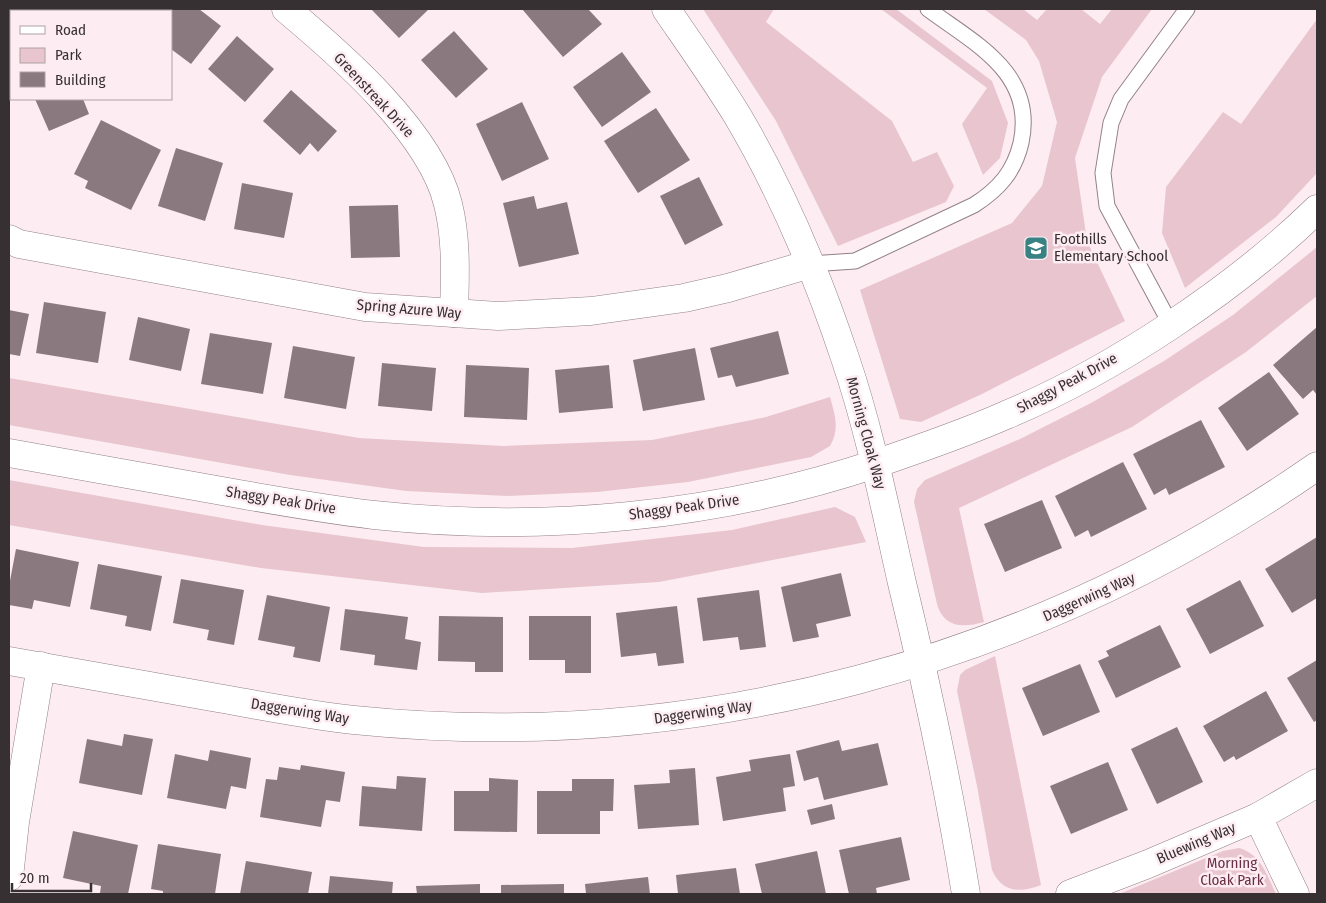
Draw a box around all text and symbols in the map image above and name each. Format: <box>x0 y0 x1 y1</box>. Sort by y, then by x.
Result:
legend <box>10 10 172 100</box>
text: Road <box>55 21 86 39</box>
text: Park <box>55 46 82 64</box>
street label: Greenstreak Drive <box>330 49 418 141</box>
text: Building <box>55 71 106 89</box>
place label: Foothills Elementary School <box>1054 230 1168 265</box>
school or university icon: Foothills Elementary School <box>1023 235 1049 261</box>
street label: Spring Azure Way <box>356 295 462 323</box>
street label: Shaggy Peak Drive <box>1014 349 1120 417</box>
street label: Morning Cloak Way <box>842 375 890 491</box>
street label: Shaggy Peak Drive <box>225 482 337 518</box>
street label: Shaggy Peak Drive <box>628 490 740 524</box>
street label: Daggerwing Way <box>1040 569 1138 625</box>
street label: Daggerwing Way <box>250 694 351 728</box>
street label: Daggerwing Way <box>653 696 754 728</box>
street label: Bluewing Way <box>1154 818 1239 868</box>
park label: Morning Cloak Park <box>1200 854 1264 889</box>
scale bar <box>12 860 91 892</box>
text: 20 m <box>20 869 50 887</box>

